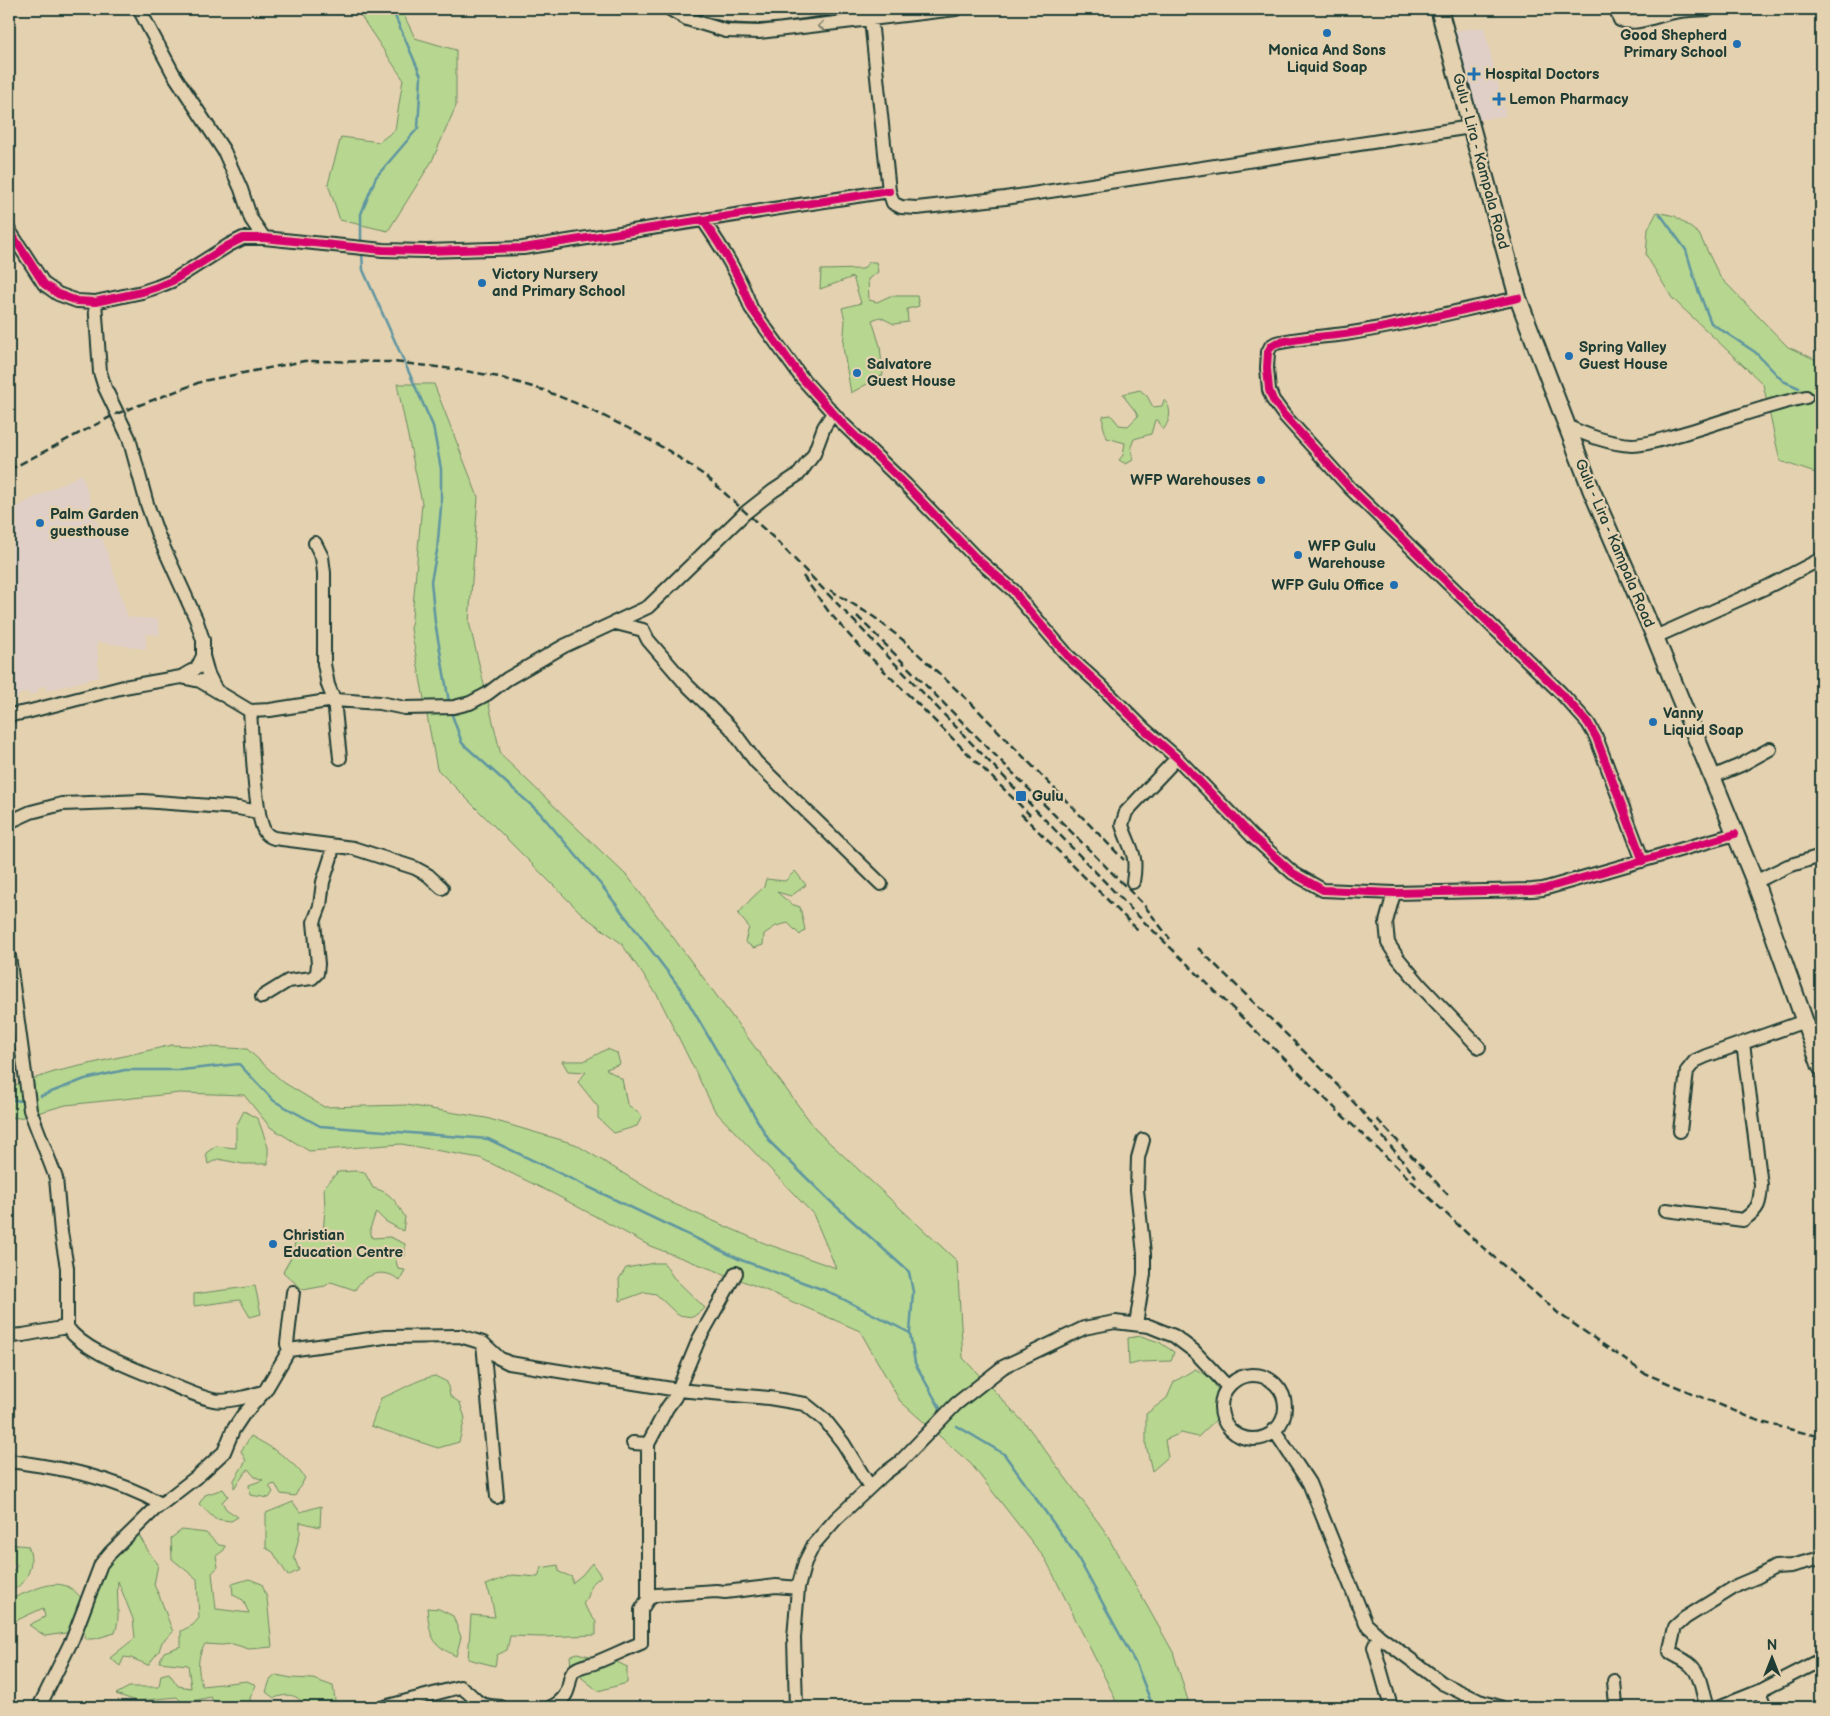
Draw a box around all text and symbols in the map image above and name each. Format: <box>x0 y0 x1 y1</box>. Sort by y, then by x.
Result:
one-way arrow <box>817 20 825 31</box>
place label: Good Shepherd Primary School <box>1620 26 1727 62</box>
marker: Monica And Sons Liquid Soap <box>1321 27 1333 39</box>
marker: Good Shepherd Primary School <box>1731 38 1743 50</box>
place label: Monica And Sons Liquid Soap <box>1268 41 1386 77</box>
place label: Hospital Doctors <box>1485 65 1599 84</box>
marker: Hospital Doctors <box>1467 67 1481 81</box>
street label: Gulu - Lira - Kampala Road <box>1448 71 1513 251</box>
place label: Lemon Pharmacy <box>1509 90 1629 109</box>
marker: Lemon Pharmacy <box>1493 93 1505 105</box>
place label: Victory Nursery and Primary School <box>492 265 625 301</box>
marker: Victory Nursery and Primary School <box>476 277 488 289</box>
place label: Spring Valley Guest House <box>1579 338 1668 374</box>
marker: Spring Valley Guest House <box>1563 350 1575 362</box>
place label: Salvatore Guest House <box>867 355 956 391</box>
marker: Salvatore Guest House <box>851 367 863 379</box>
street label: Gulu - Lira - Kampala Road <box>1570 456 1659 630</box>
place label: WFP Warehouses <box>1130 471 1251 490</box>
marker: WFP Warehouses <box>1255 474 1267 486</box>
place label: Palm Garden guesthouse <box>50 505 139 541</box>
marker: Palm Garden guesthouse <box>34 517 46 529</box>
place label: WFP Gulu Warehouse <box>1308 537 1385 573</box>
marker: WFP Gulu Warehouse <box>1292 549 1304 561</box>
place label: WFP Gulu Office <box>1271 576 1384 595</box>
marker: WFP Gulu Office <box>1388 579 1400 591</box>
place label: Vanny Liquid Soap <box>1663 704 1744 740</box>
marker: Vanny Liquid Soap <box>1647 716 1659 728</box>
place label: Gulu <box>1032 787 1064 806</box>
marker: Gulu <box>1014 789 1028 803</box>
place label: Christian Education Centre <box>283 1226 403 1262</box>
marker: Christian Education Centre <box>267 1238 279 1250</box>
north arrow <box>1748 1634 1798 1684</box>
text: N <box>1767 1637 1777 1654</box>

